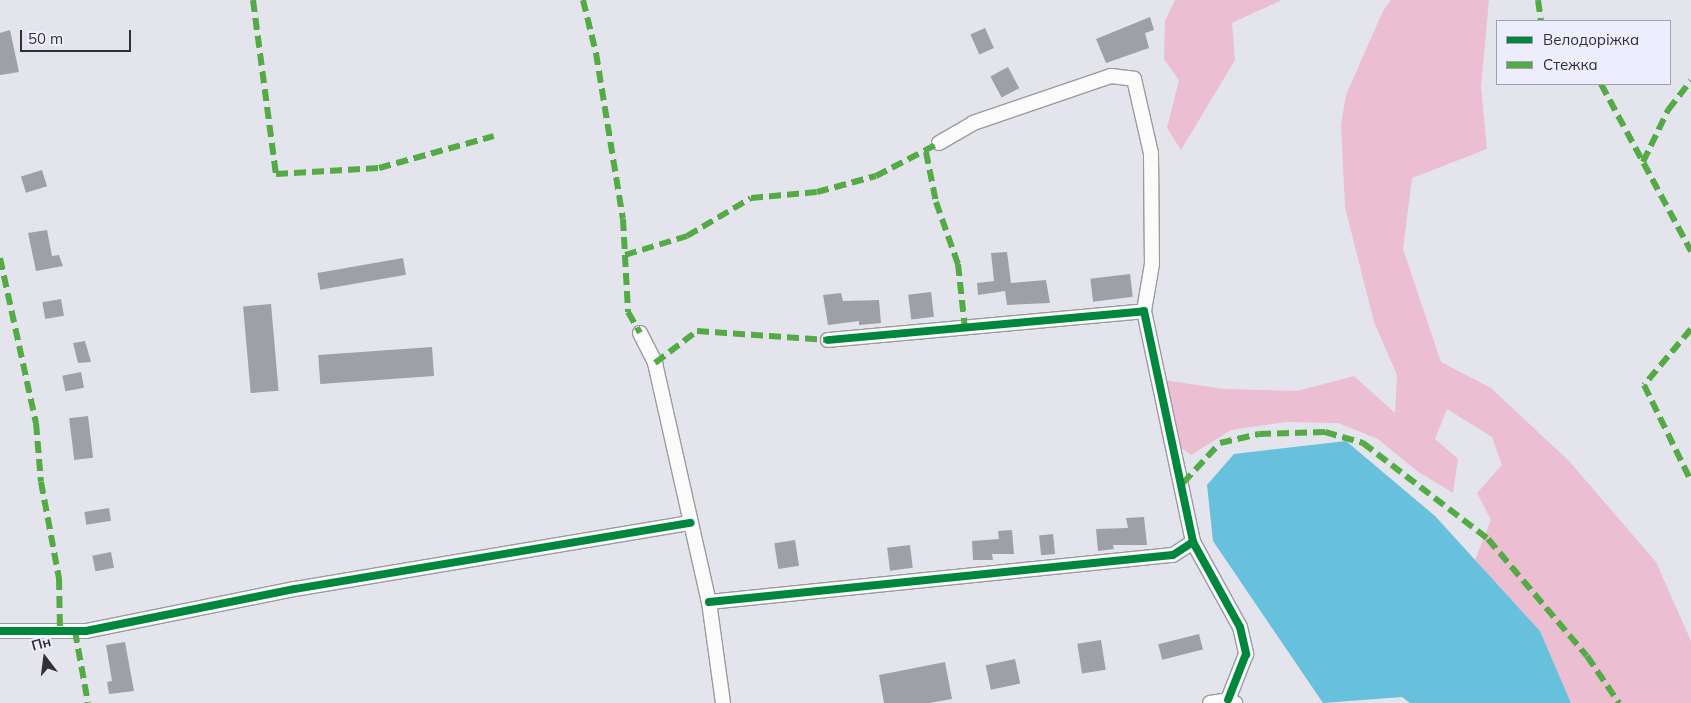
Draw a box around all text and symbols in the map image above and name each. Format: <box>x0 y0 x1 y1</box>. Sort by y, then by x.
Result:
scale bar <box>22 20 134 52</box>
legend <box>1496 20 1671 85</box>
text: 50 m <box>28 29 63 48</box>
text: Велодоріжка <box>1543 30 1639 49</box>
text: Стежка <box>1543 55 1598 74</box>
text: Пн <box>29 632 53 655</box>
north arrow <box>20 633 70 683</box>

